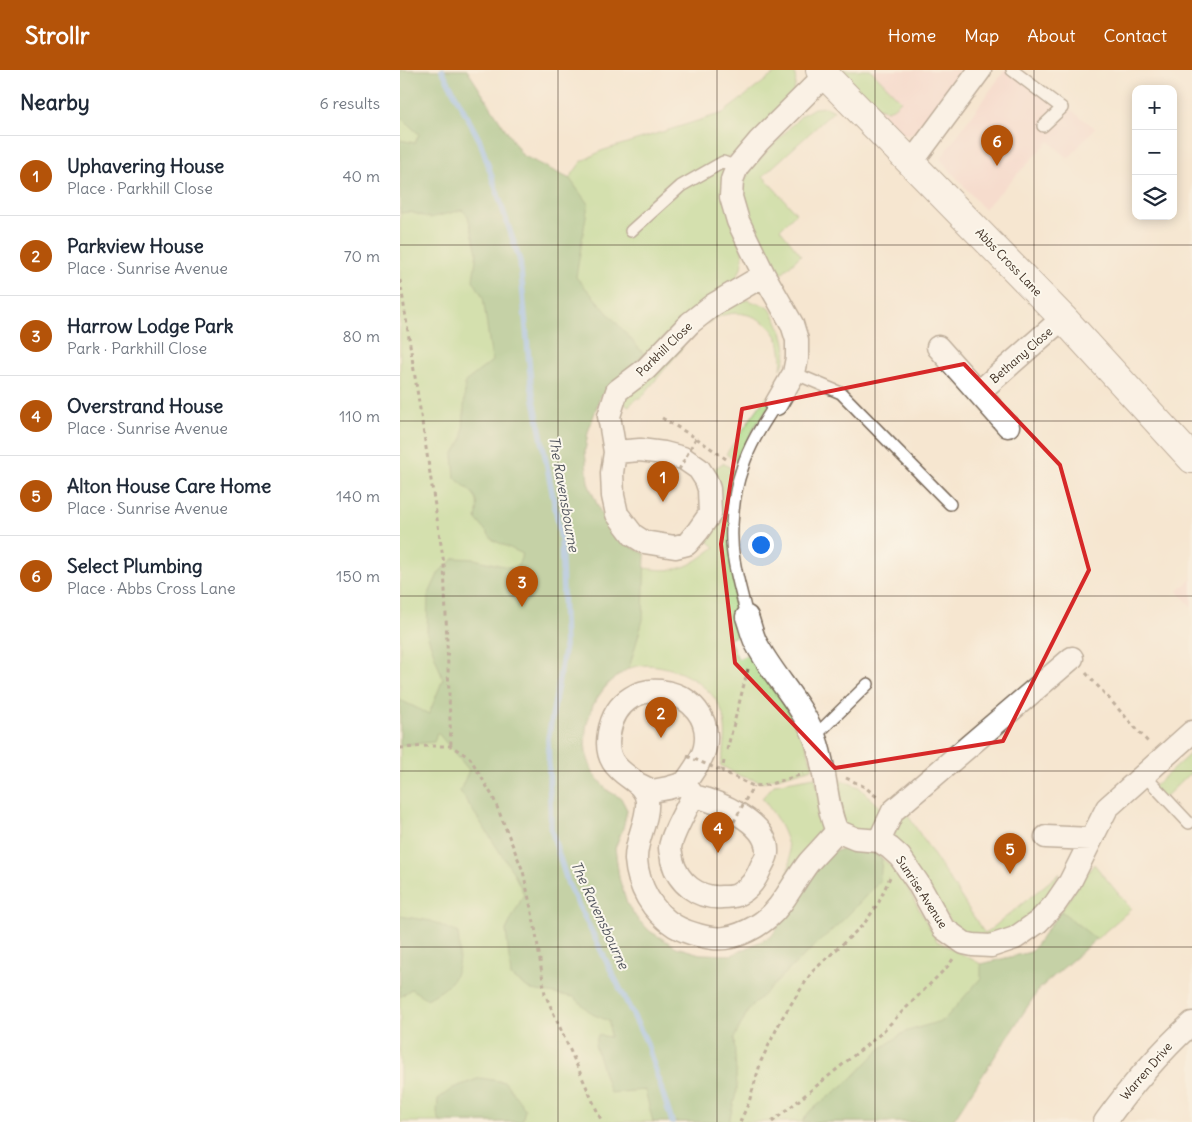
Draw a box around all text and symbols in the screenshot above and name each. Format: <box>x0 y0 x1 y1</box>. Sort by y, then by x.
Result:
text: Strollr <box>25 20 90 50</box>
text: Home <box>888 24 936 47</box>
text: Map <box>964 24 999 47</box>
text: About <box>1027 24 1075 47</box>
text: Contact <box>1103 24 1167 47</box>
map controls <box>1132 85 1177 220</box>
button: + <box>1132 85 1177 130</box>
text: Nearby <box>20 89 90 116</box>
text: 6 results <box>319 93 380 113</box>
pin: 6 <box>981 125 1013 166</box>
button: − <box>1132 130 1177 175</box>
text: Uphavering House <box>67 154 224 178</box>
text: 1 <box>33 166 39 186</box>
text: 40 m <box>342 166 380 186</box>
button: layers <box>1132 175 1177 220</box>
text: Place · Parkhill Close <box>67 178 213 198</box>
street label: Abbs Cross Lane <box>973 225 1045 299</box>
text: Parkview House <box>67 234 204 258</box>
text: 2 <box>32 246 40 266</box>
text: 70 m <box>344 246 380 266</box>
text: Place · Sunrise Avenue <box>67 258 228 278</box>
text: Harrow Lodge Park <box>67 314 234 338</box>
street label: Parkhill Close <box>633 319 695 379</box>
street label: Bethany Close <box>987 324 1055 386</box>
text: 3 <box>31 326 41 346</box>
text: 80 m <box>342 326 380 346</box>
text: Park · Parkhill Close <box>67 338 207 358</box>
text: Overstrand House <box>67 394 223 418</box>
text: 4 <box>31 406 41 426</box>
text: 110 m <box>339 406 380 426</box>
text: Place · Sunrise Avenue <box>67 418 228 438</box>
water label: The Ravensbourne <box>545 435 583 555</box>
pin: 1 <box>647 461 679 502</box>
text: Alton House Care Home <box>67 474 271 498</box>
text: 5 <box>31 486 41 506</box>
text: 140 m <box>336 486 380 506</box>
text: Place · Sunrise Avenue <box>67 498 228 518</box>
your location <box>748 532 774 558</box>
text: Select Plumbing <box>67 554 203 578</box>
text: 6 <box>31 566 41 586</box>
text: 150 m <box>336 566 380 586</box>
pin: 3 <box>506 566 538 607</box>
text: Place · Abbs Cross Lane <box>67 578 236 598</box>
pin: 2 <box>645 697 677 738</box>
pin: 4 <box>702 812 734 853</box>
pin: 5 <box>994 833 1026 874</box>
street label: Sunrise Avenue <box>893 853 951 931</box>
water label: The Ravensbourne <box>567 858 634 973</box>
street label: Warren Drive <box>1117 1039 1175 1103</box>

